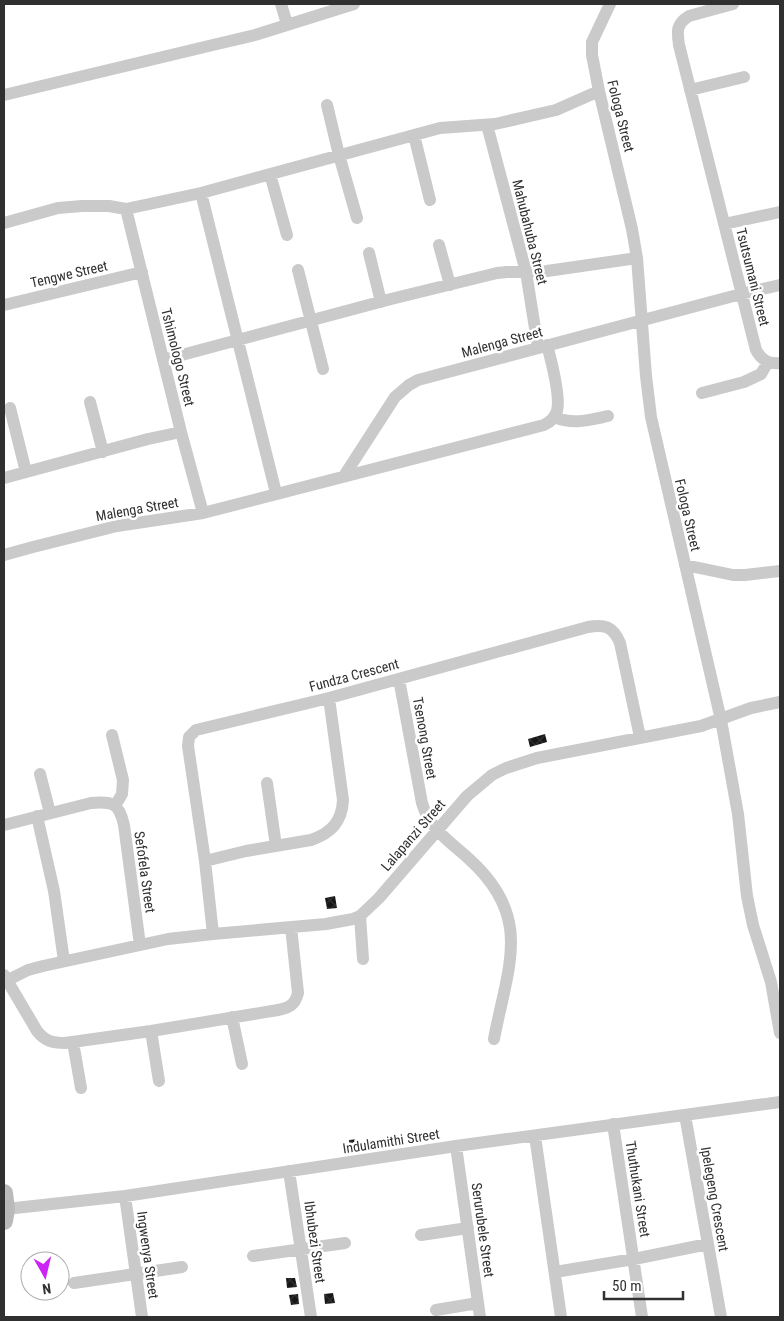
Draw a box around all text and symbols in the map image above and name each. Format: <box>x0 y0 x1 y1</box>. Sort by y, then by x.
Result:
street label: Fologa Street <box>604 78 638 154</box>
street label: Mahubahuba Street <box>509 178 551 286</box>
street label: Tsutsumani Street <box>733 226 773 328</box>
street label: Tengwe Street <box>29 257 109 291</box>
street label: Tshimologo Street <box>158 306 198 408</box>
street label: Malenga Street <box>460 323 544 361</box>
street label: Fologa Street <box>672 477 704 553</box>
street label: Malenga Street <box>95 494 179 524</box>
street label: Fundza Crescent <box>307 655 401 695</box>
street label: Tsenong Street <box>410 696 440 780</box>
street label: Lalapanzi Street <box>378 796 448 874</box>
street label: Sefofela Street <box>131 830 159 914</box>
street label: Indulamithi Street <box>341 1125 441 1157</box>
street label: Thuthukani Street <box>622 1140 654 1238</box>
street label: Ipelegeng Crescent <box>698 1145 732 1253</box>
street label: Serurubele Street <box>468 1182 498 1278</box>
street label: Ibhubezi Street <box>301 1200 329 1284</box>
street label: Ingwenya Street <box>134 1210 162 1300</box>
north arrow <box>20 1251 70 1301</box>
scale bar <box>604 1268 683 1300</box>
text: 50 m <box>612 1277 642 1295</box>
text: N <box>41 1280 52 1297</box>

